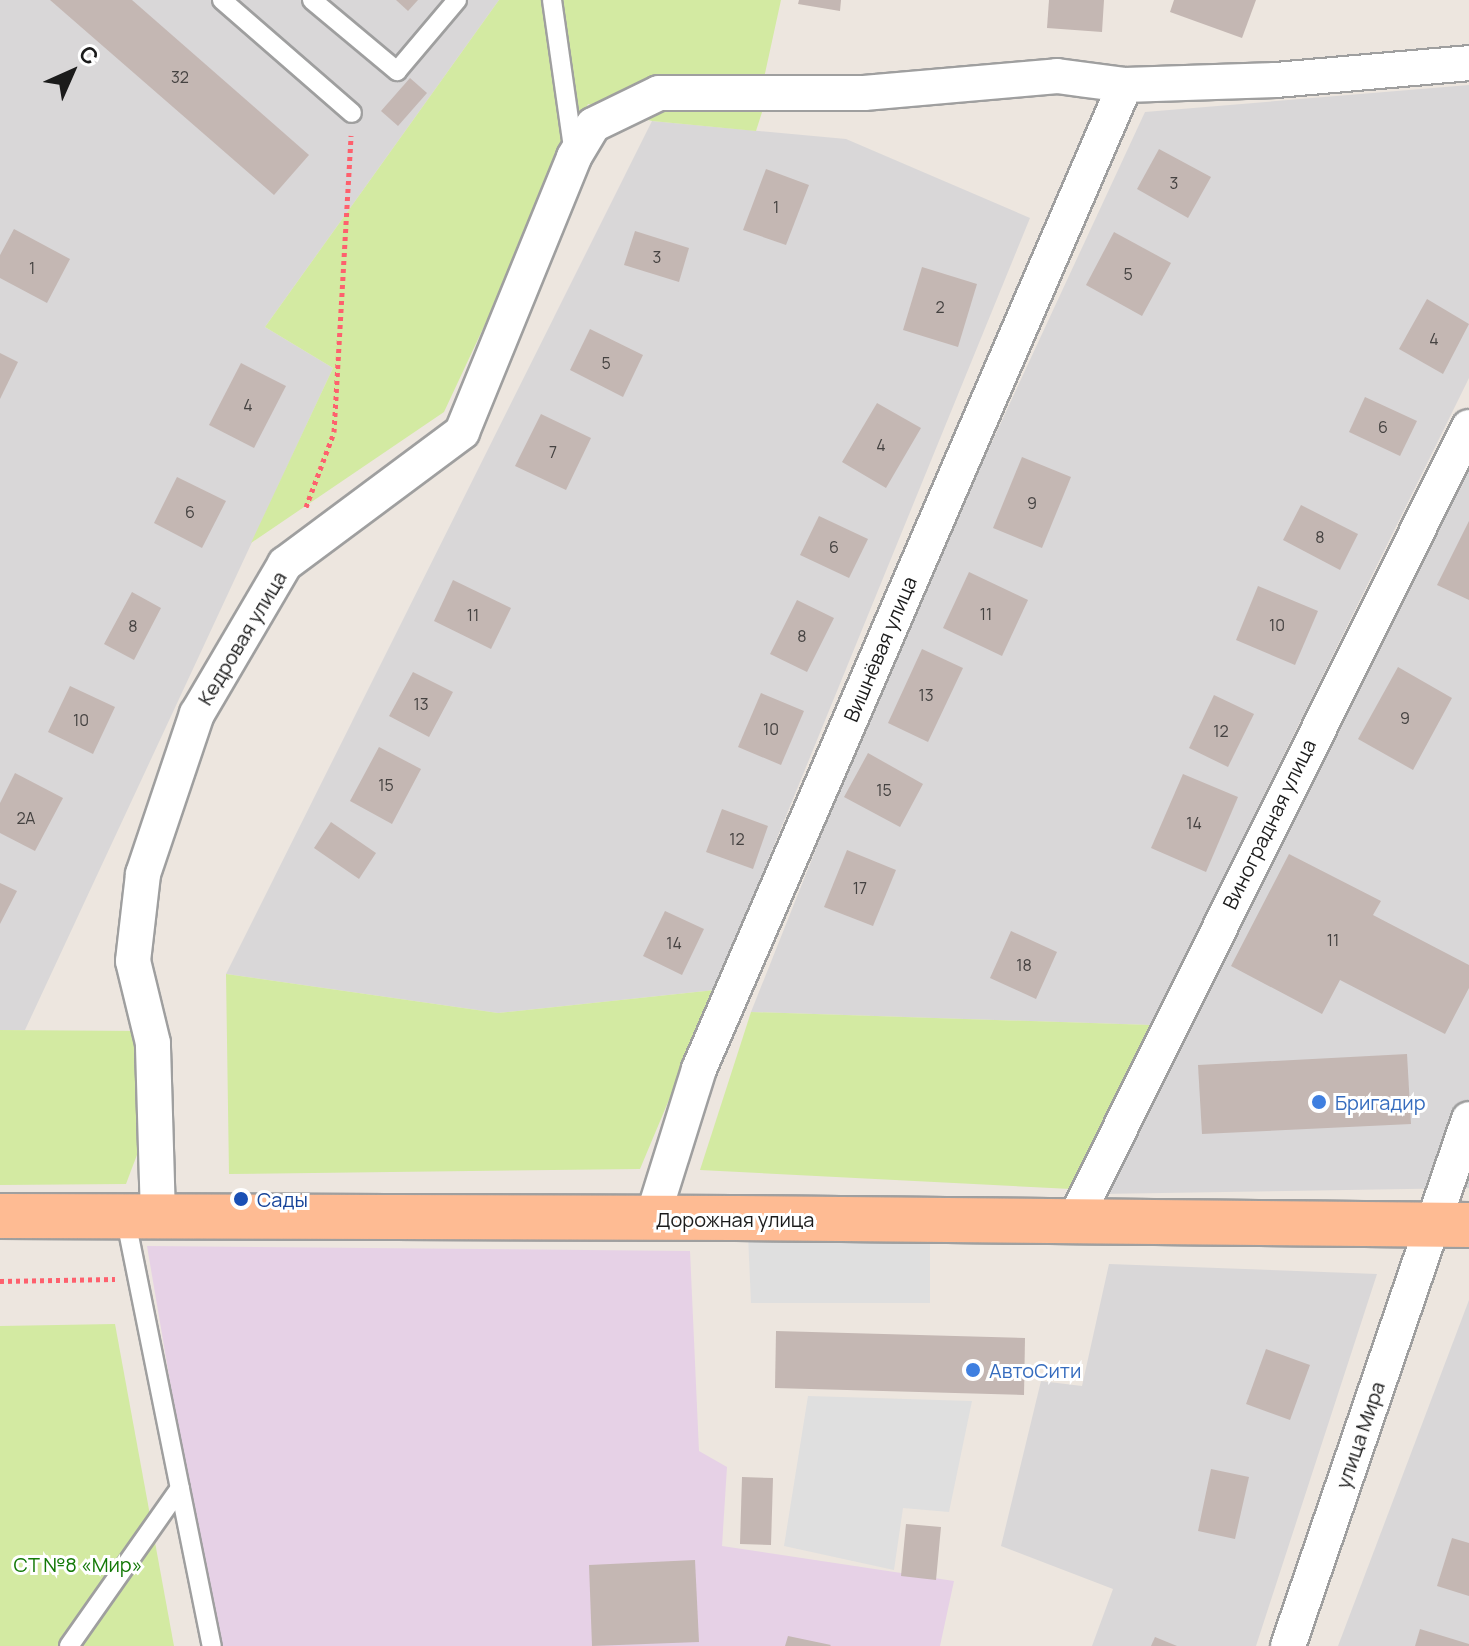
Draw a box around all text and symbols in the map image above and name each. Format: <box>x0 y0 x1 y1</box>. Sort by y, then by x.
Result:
north arrow <box>32 32 112 112</box>
text: С <box>73 39 105 71</box>
house number: 32 <box>171 67 189 87</box>
house number: 3 <box>1170 173 1178 193</box>
house number: 1 <box>773 197 779 217</box>
house number: 3 <box>653 247 661 267</box>
house number: 1 <box>29 258 35 278</box>
house number: 5 <box>1123 264 1133 284</box>
house number: 2 <box>935 297 945 317</box>
house number: 4 <box>1429 329 1439 349</box>
house number: 5 <box>601 353 611 373</box>
house number: 4 <box>243 395 253 415</box>
house number: 6 <box>1378 417 1388 437</box>
house number: 4 <box>876 435 886 455</box>
house number: 7 <box>549 442 557 462</box>
house number: 9 <box>1027 493 1037 513</box>
house number: 6 <box>185 502 195 522</box>
house number: 8 <box>1315 527 1325 547</box>
house number: 6 <box>829 537 839 557</box>
street label: Кедровая улица <box>193 567 291 709</box>
street label: Вишнёвая улица <box>839 573 921 725</box>
house number: 11 <box>980 604 992 624</box>
house number: 11 <box>467 605 479 625</box>
house number: 10 <box>1269 615 1285 635</box>
house number: 8 <box>128 616 138 636</box>
house number: 8 <box>797 626 807 646</box>
house number: 13 <box>918 685 934 705</box>
house number: 13 <box>413 694 429 714</box>
house number: 9 <box>1400 708 1410 728</box>
house number: 10 <box>73 710 89 730</box>
house number: 10 <box>763 719 779 739</box>
house number: 12 <box>1213 721 1229 741</box>
street label: Виноградная улица <box>1217 735 1321 913</box>
house number: 15 <box>378 775 394 795</box>
house number: 15 <box>876 780 892 800</box>
house number: 2А <box>17 808 35 828</box>
house number: 14 <box>1186 813 1202 833</box>
house number: 12 <box>729 829 745 849</box>
house number: 17 <box>853 878 867 898</box>
house number: 11 <box>1327 930 1339 950</box>
house number: 14 <box>666 933 682 953</box>
house number: 18 <box>1016 955 1032 975</box>
place label: Бригадир <box>1335 1090 1425 1114</box>
marker: Бригадир <box>1310 1093 1328 1111</box>
place label: Сады <box>257 1187 308 1211</box>
marker: Сады <box>232 1190 250 1208</box>
street label: Дорожная улица <box>656 1207 814 1231</box>
place label: АвтоСити <box>989 1358 1081 1382</box>
marker: АвтоСити <box>964 1361 982 1379</box>
street label: улица Мира <box>1330 1378 1390 1492</box>
park label: СТ №8 «Мир» <box>13 1552 143 1576</box>

